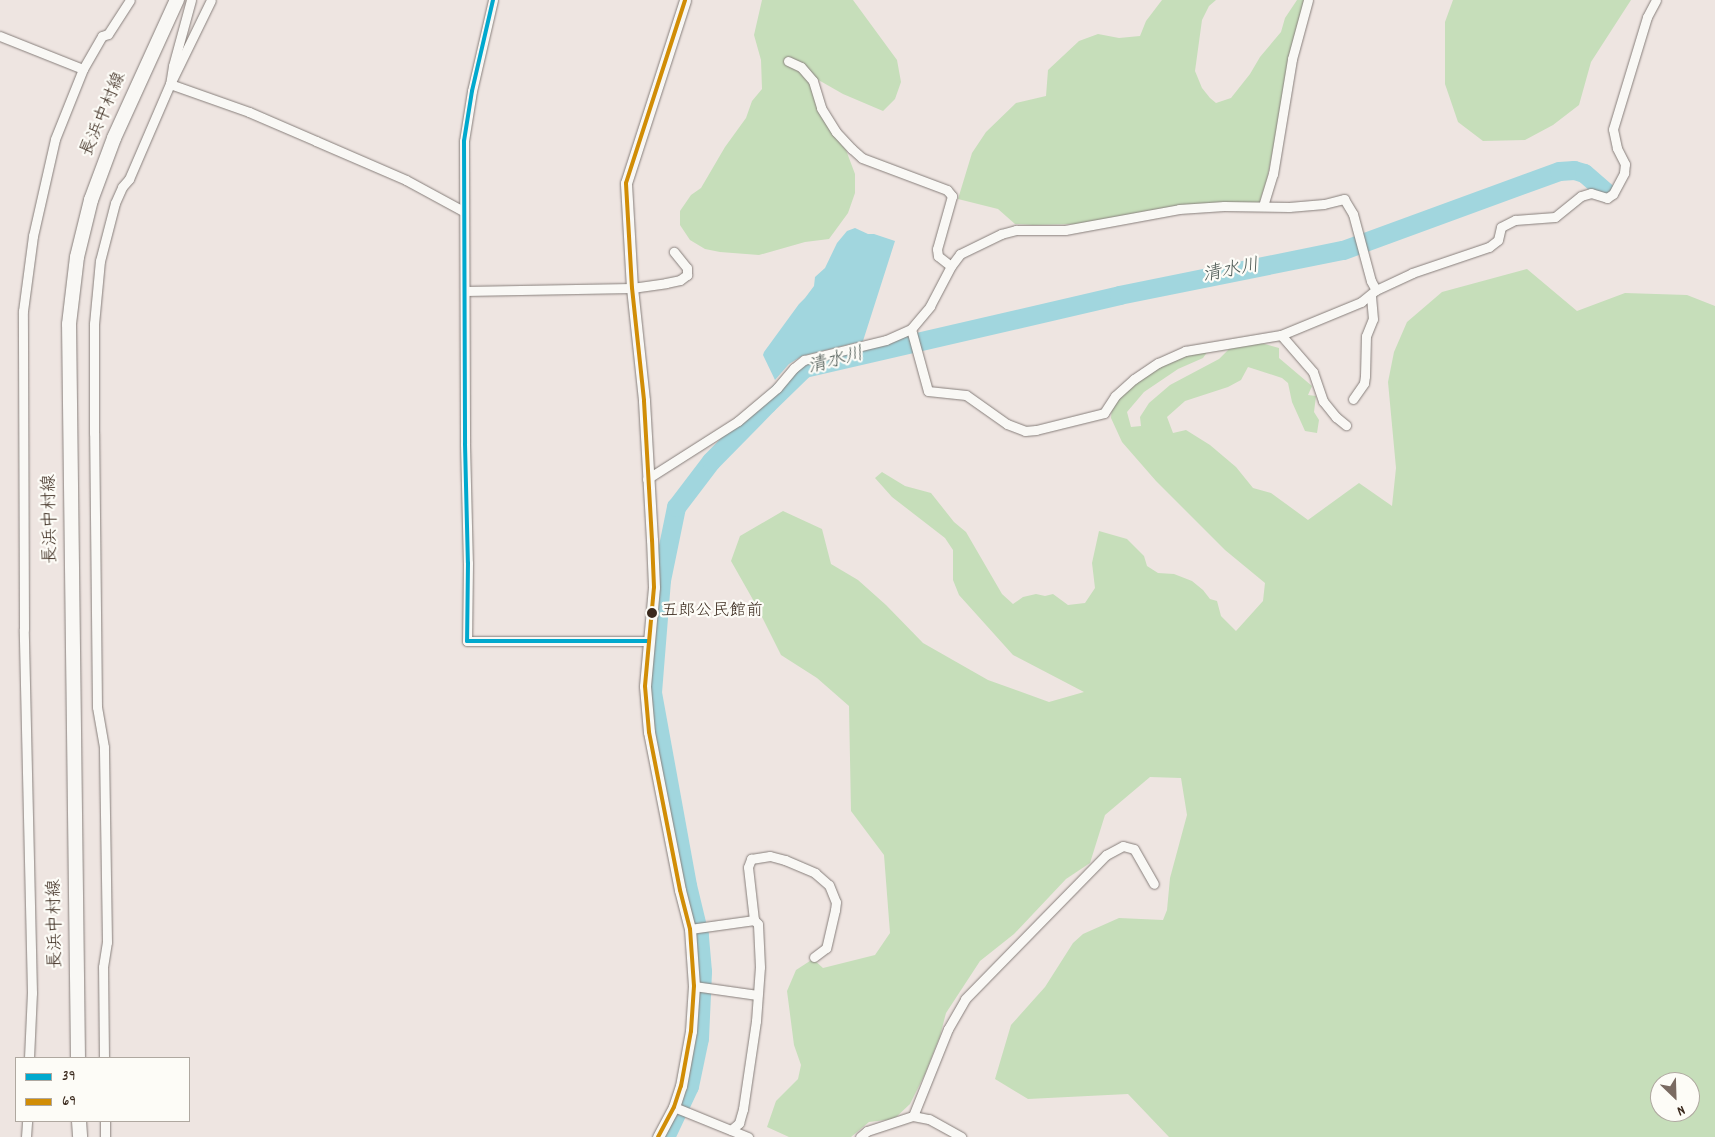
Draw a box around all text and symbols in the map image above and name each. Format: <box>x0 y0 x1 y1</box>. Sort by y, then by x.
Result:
street label: 長浜中村線 <box>77 69 133 161</box>
water label: 清水川 <box>1201 255 1261 289</box>
water label: 清水川 <box>806 344 866 380</box>
street label: 長浜中村線 <box>40 474 64 564</box>
place label: 五郎公民館前 <box>661 603 763 623</box>
marker: 五郎公民館前 <box>647 608 657 618</box>
street label: 長浜中村線 <box>45 879 69 969</box>
legend <box>15 1057 190 1122</box>
text: 39 <box>62 1066 76 1088</box>
north arrow <box>1650 1072 1700 1122</box>
text: 69 <box>62 1091 76 1113</box>
text: N <box>1673 1099 1688 1120</box>

